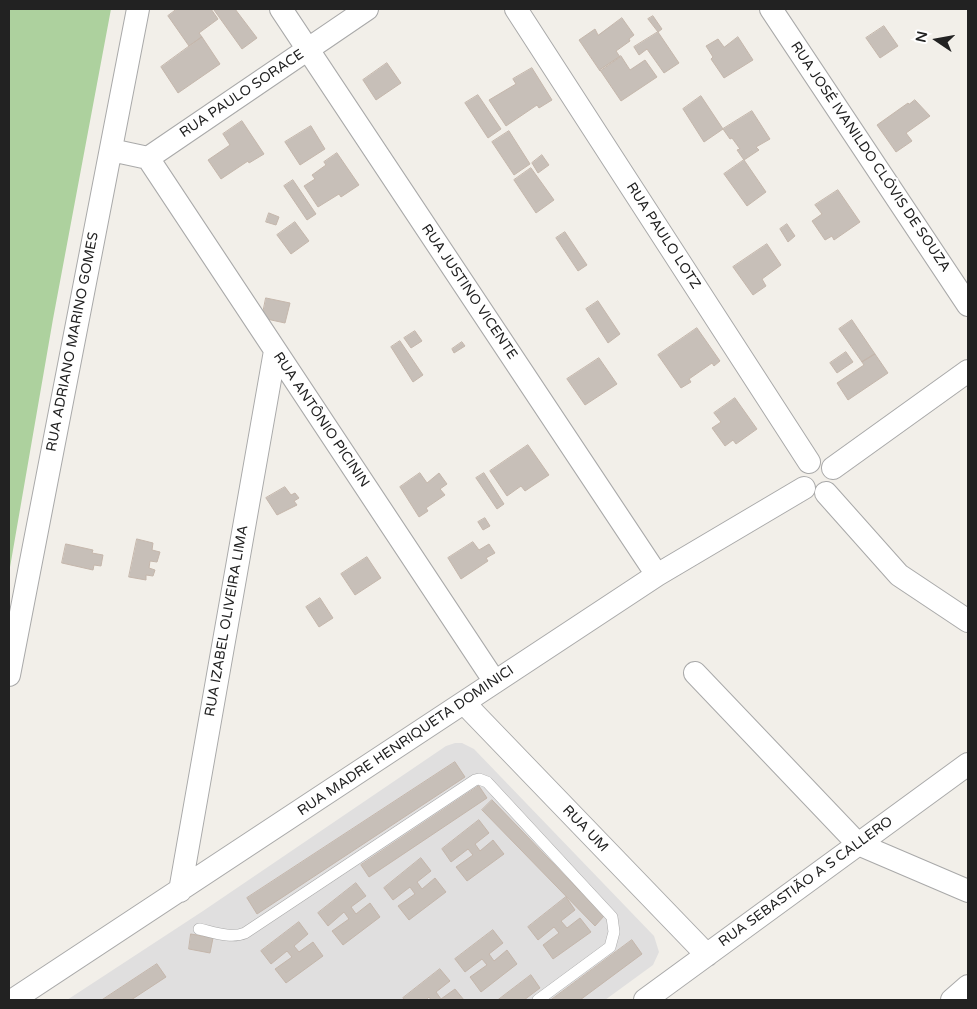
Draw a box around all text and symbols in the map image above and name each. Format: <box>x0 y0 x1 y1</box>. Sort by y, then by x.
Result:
north arrow <box>912 15 962 65</box>
text: N <box>912 30 931 44</box>
street label: RUA JOSÉ IVANILDO CLÓVIS DE SOUZA <box>786 39 954 275</box>
street label: RUA PAULO SORACE <box>177 46 307 142</box>
street label: RUA PAULO LOTZ <box>622 180 704 292</box>
street label: RUA JUSTINO VICENTE <box>417 221 521 363</box>
street label: RUA ADRIANO MARINO GOMES <box>43 231 103 453</box>
street label: RUA ANTÔNIO PICININ <box>269 349 373 491</box>
street label: RUA IZABEL OLIVEIRA LIMA <box>202 524 252 718</box>
street label: RUA MADRE HENRIQUETA DOMINICI <box>295 662 517 820</box>
street label: RUA UM <box>559 802 611 856</box>
street label: RUA SEBASTIÃO A S CALLERO <box>716 813 896 951</box>

